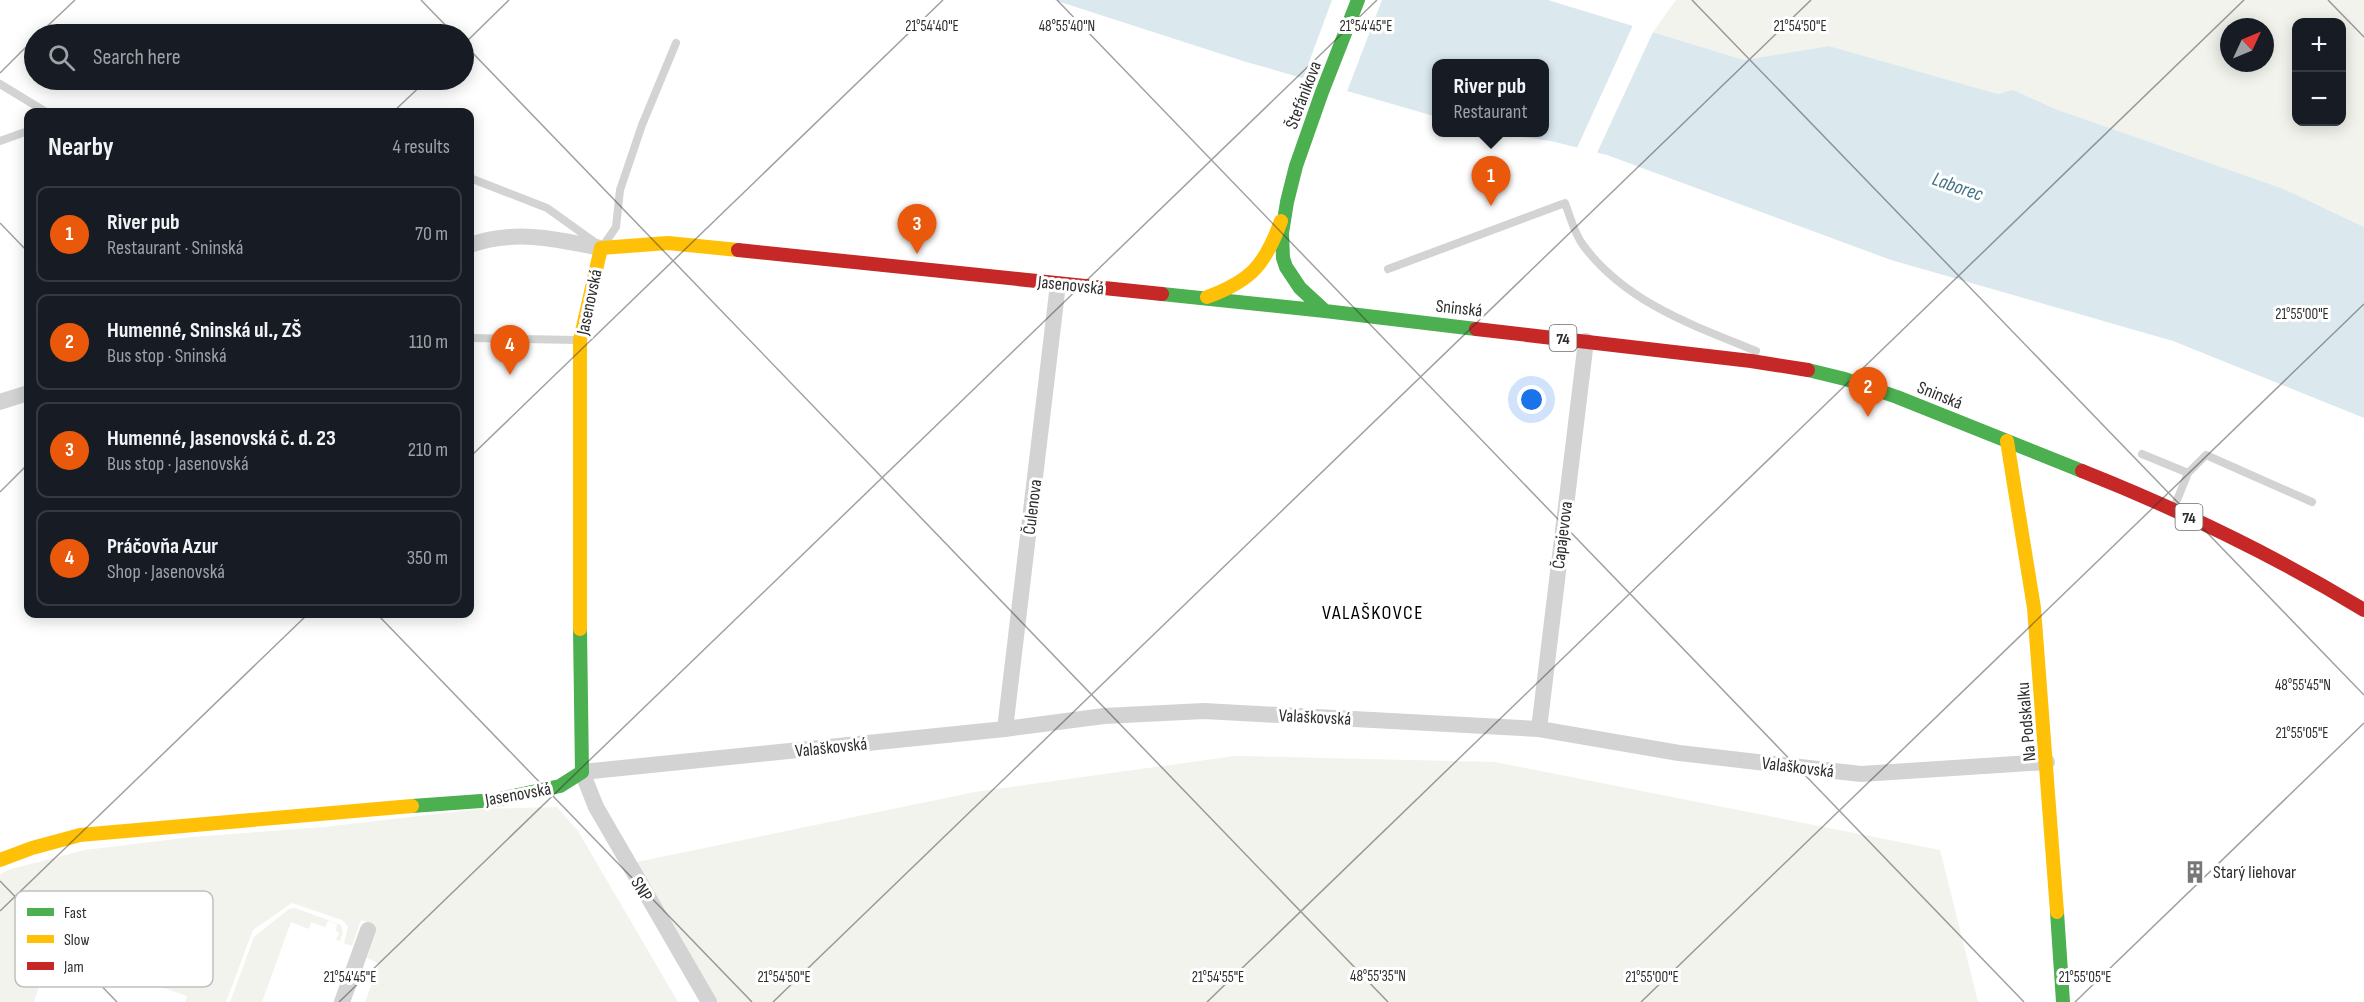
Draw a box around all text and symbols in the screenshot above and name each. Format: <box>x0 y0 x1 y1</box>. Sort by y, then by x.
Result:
text: 21°54'40"E <box>905 17 959 36</box>
text: 48°55'40"N <box>1039 17 1095 36</box>
text: 21°54'45"E <box>1340 17 1392 36</box>
text: 21°54'50"E <box>1773 17 1827 36</box>
north arrow <box>2220 18 2274 72</box>
map controls <box>2292 18 2346 126</box>
button: + <box>2292 18 2346 72</box>
search box <box>24 24 474 90</box>
icon: search <box>45 41 78 74</box>
text: Search here <box>93 44 180 71</box>
street label: Štefánikova <box>1281 58 1326 132</box>
popup <box>1432 59 1549 137</box>
button: − <box>2292 72 2346 126</box>
text: River pub <box>1453 73 1526 100</box>
text: Restaurant <box>1453 100 1528 124</box>
text: Nearby <box>48 132 114 163</box>
text: 4 results <box>393 135 450 159</box>
pin: 1 <box>1472 156 1510 206</box>
water label: Laborec <box>1929 167 1986 207</box>
pin: 3 <box>898 204 936 254</box>
text: River pub <box>107 209 180 236</box>
text: 1 <box>66 222 73 246</box>
text: 70 m <box>415 222 448 246</box>
text: Restaurant · Sninská <box>107 236 243 260</box>
street label: Jasenovská <box>572 267 607 338</box>
street label: Jasenovská <box>1036 271 1105 299</box>
street label: Sninská <box>1435 296 1483 321</box>
text: 21°55'00"E <box>2275 305 2329 324</box>
text: Humenné, Sninská ul., ZŠ <box>107 317 301 344</box>
road number: 74 <box>1550 325 1576 351</box>
pin: 4 <box>490 326 530 375</box>
text: 2 <box>65 330 74 354</box>
text: 110 m <box>409 330 448 354</box>
text: Bus stop · Sninská <box>107 344 227 368</box>
pin: 2 <box>1848 368 1888 417</box>
street label: Sninská <box>1914 377 1965 414</box>
your location <box>1517 385 1546 414</box>
text: Humenné, Jasenovská č. d. 23 <box>107 425 336 452</box>
text: 3 <box>65 438 74 462</box>
text: 210 m <box>408 438 448 462</box>
text: Bus stop · Jasenovská <box>107 452 249 476</box>
street label: Čulenova <box>1019 478 1046 536</box>
street label: Čapajevova <box>1548 500 1577 570</box>
road number: 74 <box>2176 504 2202 530</box>
text: Práčovňa Azur <box>107 533 218 560</box>
text: 4 <box>65 546 74 570</box>
text: 350 m <box>407 546 448 570</box>
text: Shop · Jasenovská <box>107 560 225 584</box>
district label: VALAŠKOVCE <box>1322 601 1424 625</box>
text: 48°55'45"N <box>2275 676 2331 695</box>
street label: Na Podskalku <box>2013 681 2040 763</box>
street label: Valaškovská <box>1278 705 1352 730</box>
text: 21°55'05"E <box>2276 724 2328 743</box>
street label: Valaškovská <box>794 733 868 762</box>
street label: Valaškovská <box>1761 753 1835 782</box>
street label: Jasenovská <box>482 778 553 811</box>
building icon: Starý liehovar <box>2182 859 2208 885</box>
place label: Starý liehovar <box>2213 862 2296 883</box>
street label: SNP <box>626 873 657 906</box>
legend <box>15 891 213 987</box>
text: Fast <box>64 904 87 923</box>
text: Slow <box>64 931 89 950</box>
text: Jam <box>63 958 84 977</box>
text: 48°55'35"N <box>1350 967 1406 986</box>
text: 21°54'45"E <box>324 968 376 987</box>
text: 21°54'50"E <box>757 968 811 987</box>
text: 21°54'55"E <box>1192 968 1244 987</box>
text: 21°55'00"E <box>1625 968 1679 987</box>
text: 21°55'05"E <box>2059 968 2111 987</box>

